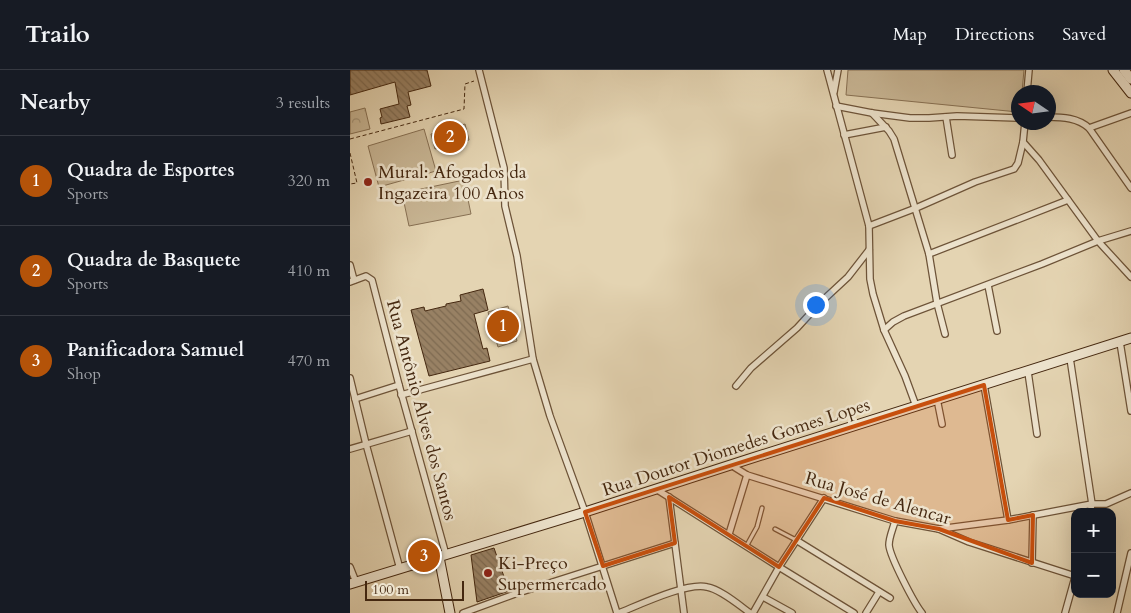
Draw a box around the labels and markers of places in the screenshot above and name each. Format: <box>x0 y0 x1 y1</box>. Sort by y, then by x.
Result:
pin: 2 <box>434 118 466 156</box>
place label: Mural: Afogados da Ingazeira 100 Anos <box>378 160 527 206</box>
marker: Mural: Afogados da Ingazeira 100 Anos <box>362 176 374 188</box>
pin: 1 <box>487 307 519 345</box>
pin: 3 <box>408 537 440 575</box>
place label: Ki-Preço Supermercado <box>498 551 607 597</box>
marker: Ki-Preço Supermercado <box>482 567 494 579</box>

